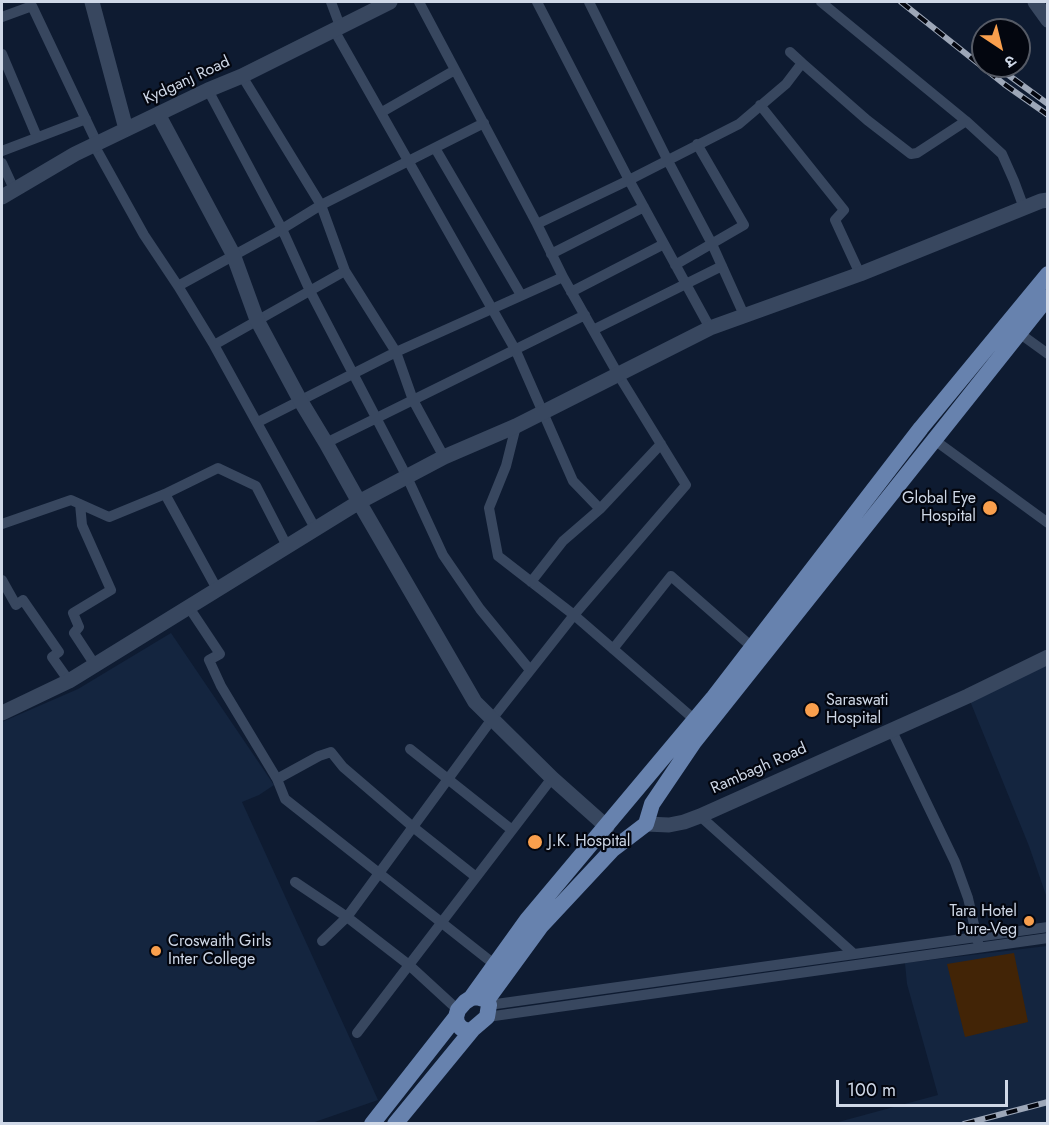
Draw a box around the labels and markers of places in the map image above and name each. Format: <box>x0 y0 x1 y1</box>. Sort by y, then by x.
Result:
place label: Global Eye Hospital <box>902 489 976 527</box>
marker: Global Eye Hospital <box>981 499 999 517</box>
place label: Saraswati Hospital <box>826 691 889 729</box>
marker: Saraswati Hospital <box>803 701 821 719</box>
place label: J.K. Hospital <box>548 832 630 852</box>
marker: J.K. Hospital <box>526 833 544 851</box>
place label: Tara Hotel Pure-Veg <box>950 902 1017 940</box>
marker: Tara Hotel Pure-Veg <box>1022 914 1036 928</box>
place label: Croswaith Girls Inter College <box>168 932 271 970</box>
marker: Croswaith Girls Inter College <box>149 944 163 958</box>

